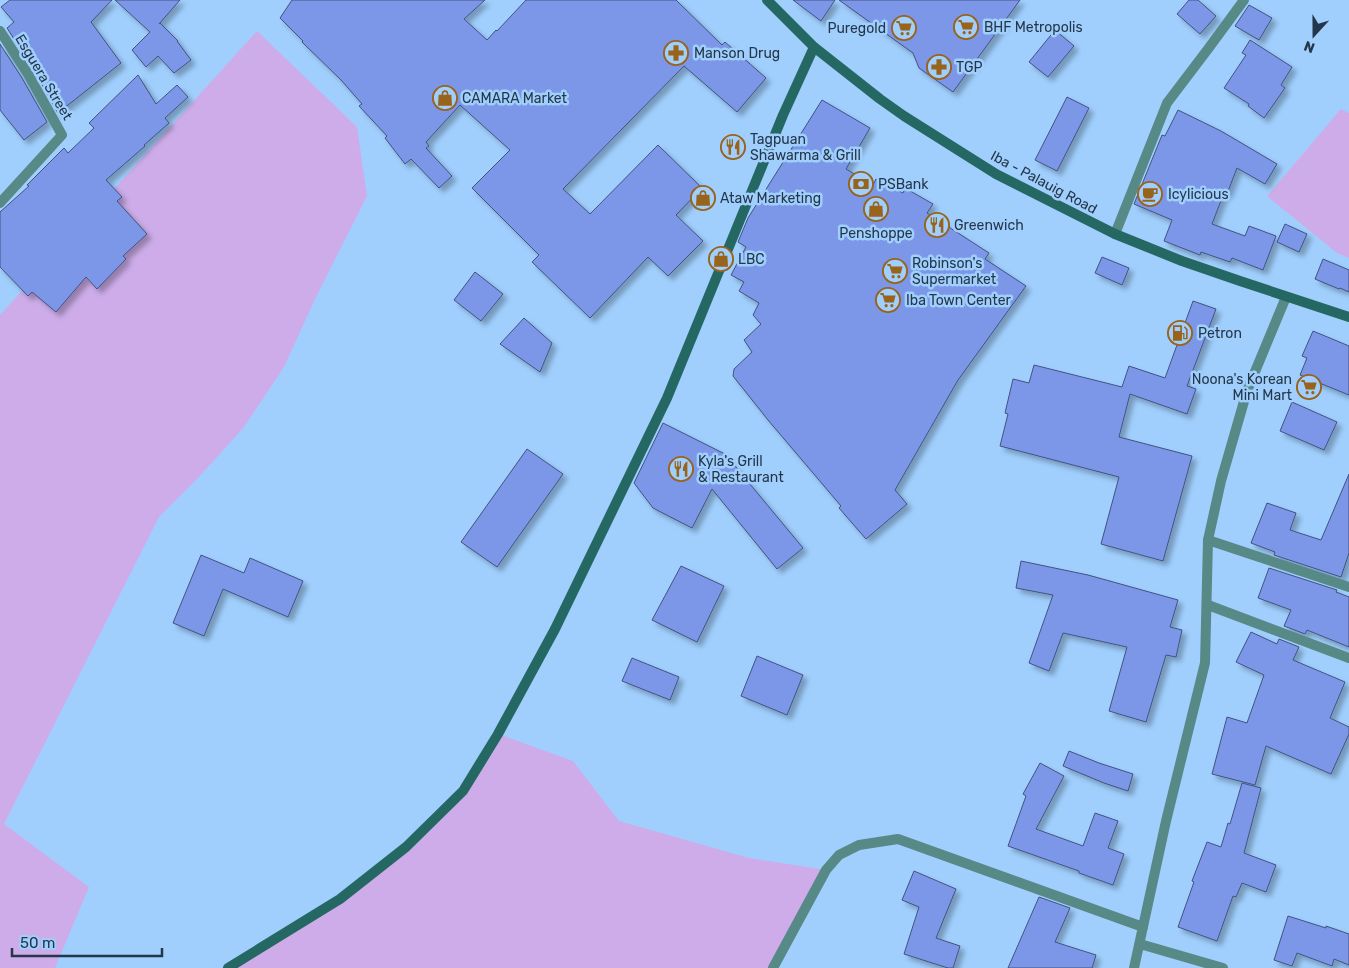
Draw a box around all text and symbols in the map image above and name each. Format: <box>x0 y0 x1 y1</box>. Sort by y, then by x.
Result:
north arrow <box>1289 10 1339 60</box>
supermarket icon: BHF Metropolis <box>953 14 979 40</box>
supermarket icon: Puregold <box>891 15 917 41</box>
place label: BHF Metropolis <box>984 19 1083 36</box>
place label: Puregold <box>827 20 886 37</box>
street label: Esguera Street <box>11 31 76 124</box>
text: N <box>1302 37 1317 56</box>
pharmacy icon: Manson Drug <box>663 40 689 66</box>
place label: Manson Drug <box>694 45 780 62</box>
pharmacy icon: TGP <box>926 54 952 80</box>
place label: TGP <box>956 59 982 76</box>
shop icon: CAMARA Market <box>432 85 458 111</box>
place label: CAMARA Market <box>462 90 568 107</box>
place label: Tagpuan Shawarma & Grill <box>750 131 861 164</box>
restaurant icon: Tagpuan Shawarma & Grill <box>720 134 746 160</box>
street label: Iba - Palauig Road <box>988 147 1100 218</box>
bank icon: PSBank <box>848 171 874 197</box>
place label: PSBank <box>878 176 929 193</box>
cafe icon: Icylicious <box>1137 181 1163 207</box>
shop icon: Ataw Marketing <box>690 185 716 211</box>
place label: Icylicious <box>1168 186 1229 203</box>
place label: Ataw Marketing <box>720 190 821 207</box>
shop icon: Penshoppe <box>863 196 889 222</box>
restaurant icon: Greenwich <box>924 212 950 238</box>
place label: Greenwich <box>954 217 1024 234</box>
place label: Penshoppe <box>839 225 913 242</box>
shop icon: LBC <box>708 246 734 272</box>
place label: LBC <box>738 251 765 268</box>
place label: Robinson's Supermarket <box>912 255 997 288</box>
supermarket icon: Robinson's Supermarket <box>882 258 908 284</box>
supermarket icon: Iba Town Center <box>875 287 901 313</box>
place label: Iba Town Center <box>906 292 1012 309</box>
fuel station icon: Petron <box>1167 320 1193 346</box>
place label: Petron <box>1198 325 1242 342</box>
place label: Noona's Korean Mini Mart <box>1192 371 1293 404</box>
supermarket icon: Noona's Korean Mini Mart <box>1296 374 1322 400</box>
place label: Kyla's Grill & Restaurant <box>698 453 784 486</box>
restaurant icon: Kyla's Grill & Restaurant <box>668 456 694 482</box>
scale bar <box>12 926 162 958</box>
text: 50 m <box>20 934 55 952</box>

